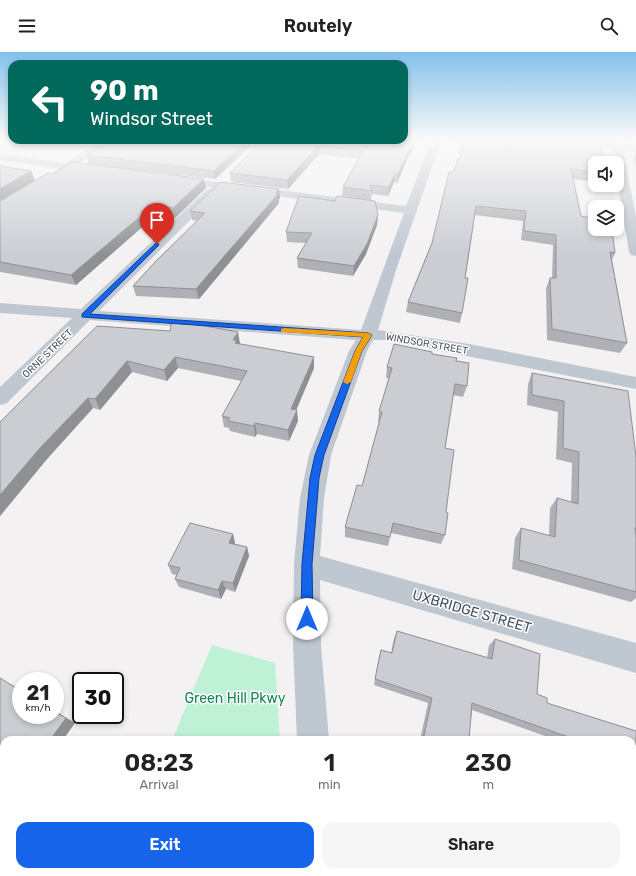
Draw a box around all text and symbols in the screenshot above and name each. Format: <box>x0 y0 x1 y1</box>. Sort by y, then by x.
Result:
icon: menu <box>16 15 38 37</box>
text: Routely <box>284 15 352 37</box>
icon: search <box>598 15 620 37</box>
text: 90 m <box>90 74 159 107</box>
icon: left <box>24 76 76 128</box>
text: Windsor Street <box>90 108 213 130</box>
map controls <box>588 156 624 236</box>
button: sound <box>588 156 624 192</box>
button: layers <box>588 200 624 236</box>
pin <box>140 203 174 244</box>
icon: arrive <box>146 209 168 231</box>
street label: ORNE STREET <box>20 327 75 381</box>
street label: WINDSOR STREET <box>385 331 469 357</box>
street label: UXBRIDGE STREET <box>410 586 533 637</box>
position arrow <box>286 598 328 640</box>
speed limit sign: 30 <box>72 672 124 724</box>
text: 21 <box>27 681 49 705</box>
park label: Green Hill Pkwy <box>184 690 286 707</box>
text: km/h <box>26 702 50 714</box>
text: 08:23 <box>124 749 194 777</box>
text: 1 <box>324 749 335 777</box>
text: 230 <box>465 749 512 777</box>
text: Arrival <box>140 777 179 792</box>
text: min <box>318 777 341 792</box>
text: m <box>483 777 494 792</box>
button: Exit <box>16 822 314 868</box>
button: Share <box>322 822 620 868</box>

